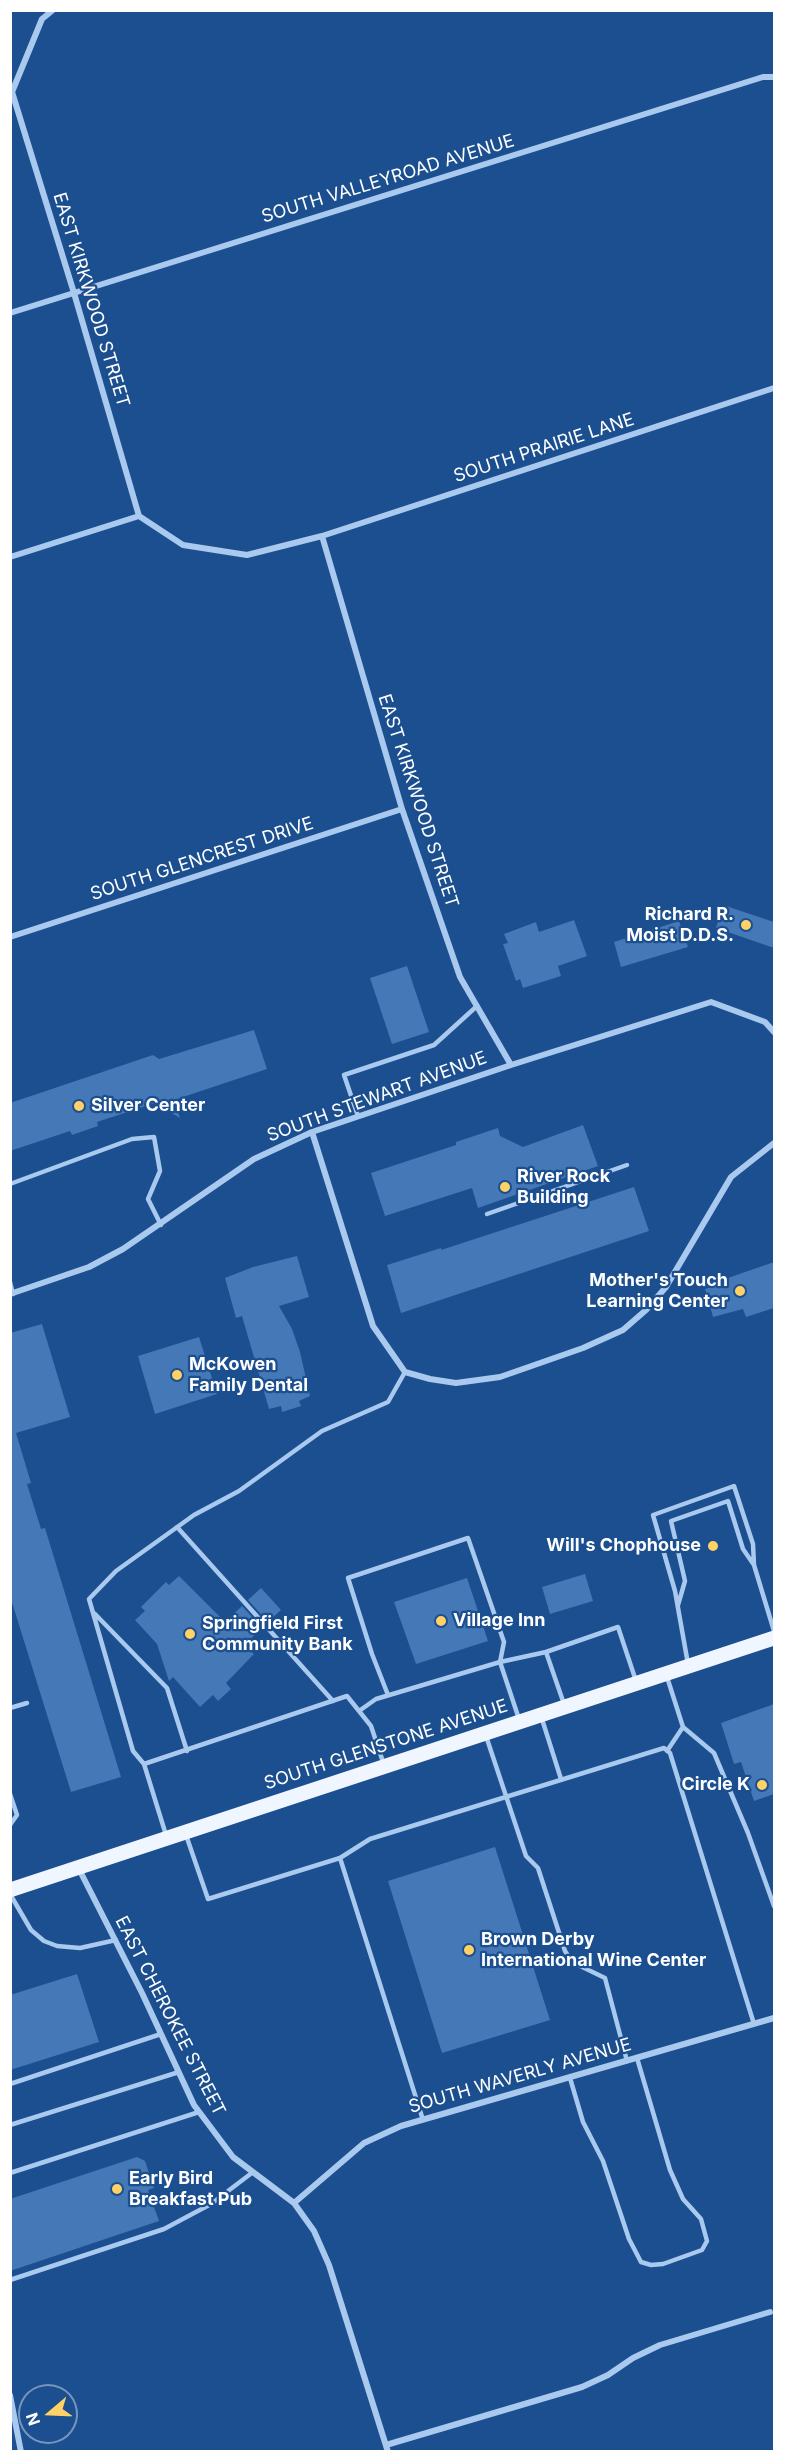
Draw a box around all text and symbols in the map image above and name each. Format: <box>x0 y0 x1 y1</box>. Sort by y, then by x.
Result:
street label: SOUTH VALLEYROAD AVENUE <box>259 130 517 228</box>
street label: EAST KIRKWOOD STREET <box>48 190 134 410</box>
street label: SOUTH PRAIRIE LANE <box>451 409 637 487</box>
street label: EAST KIRKWOOD STREET <box>373 691 463 911</box>
street label: SOUTH GLENCREST DRIVE <box>88 813 316 905</box>
place label: Richard R. Moist D.D.S. <box>626 904 734 946</box>
marker: Richard R. Moist D.D.S. <box>739 918 753 932</box>
street label: SOUTH STEWART AVENUE <box>264 1047 490 1147</box>
place label: Silver Center <box>91 1095 205 1117</box>
marker: Silver Center <box>72 1099 86 1113</box>
place label: River Rock Building <box>517 1166 610 1208</box>
marker: River Rock Building <box>498 1180 512 1194</box>
place label: Mother's Touch Learning Center <box>586 1270 728 1312</box>
marker: Mother's Touch Learning Center <box>733 1284 747 1298</box>
place label: McKowen Family Dental <box>189 1354 308 1396</box>
marker: McKowen Family Dental <box>170 1368 184 1382</box>
place label: Will's Chophouse <box>546 1535 701 1557</box>
marker: Will's Chophouse <box>706 1539 720 1553</box>
place label: Village Inn <box>453 1610 545 1632</box>
place label: Springfield First Community Bank <box>202 1613 353 1656</box>
marker: Village Inn <box>434 1614 448 1628</box>
marker: Springfield First Community Bank <box>183 1627 197 1641</box>
street label: SOUTH GLENSTONE AVENUE <box>262 1695 510 1795</box>
place label: Circle K <box>682 1774 750 1796</box>
marker: Circle K <box>755 1778 769 1792</box>
street label: EAST CHEROKEE STREET <box>110 1913 230 2119</box>
place label: Brown Derby International Wine Center <box>481 1929 706 1972</box>
marker: Brown Derby International Wine Center <box>462 1943 476 1957</box>
street label: SOUTH WAVERLY AVENUE <box>406 2034 634 2118</box>
place label: Early Bird Breakfast Pub <box>129 2168 252 2210</box>
marker: Early Bird Breakfast Pub <box>110 2182 124 2196</box>
north arrow <box>18 2384 78 2444</box>
text: N <box>21 2410 44 2428</box>

